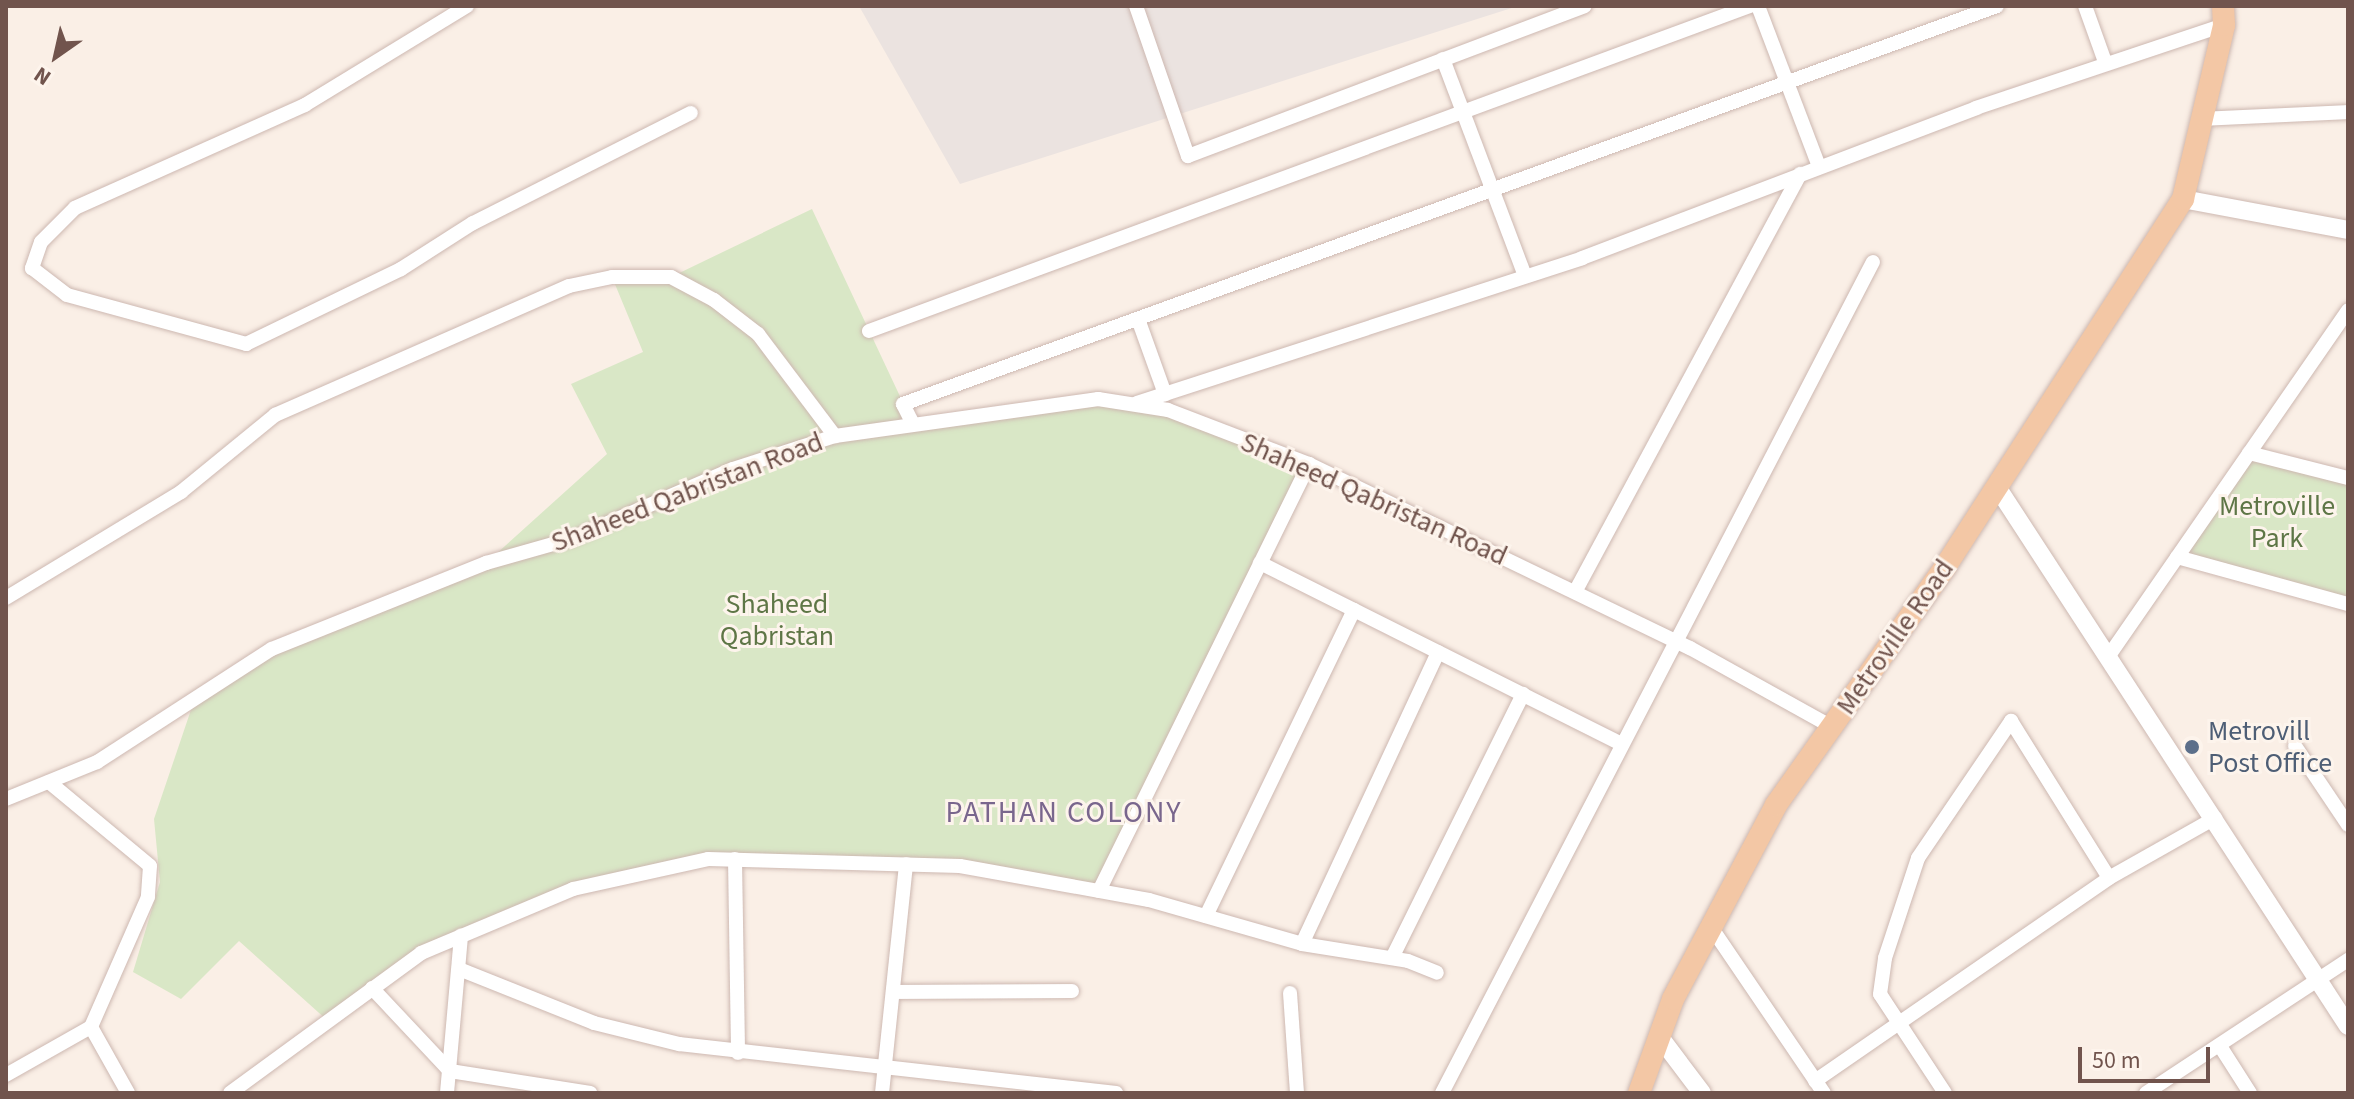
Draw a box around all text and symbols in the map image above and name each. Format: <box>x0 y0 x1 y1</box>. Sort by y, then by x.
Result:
north arrow <box>16 16 96 96</box>
text: N <box>28 59 58 93</box>
street label: Shaheed Qabristan Road <box>546 425 828 559</box>
street label: Shaheed Qabristan Road <box>1235 425 1513 573</box>
park label: Metroville Park <box>2219 489 2335 555</box>
street label: Metroville Road <box>1829 553 1961 721</box>
park label: Shaheed Qabristan <box>720 587 834 653</box>
place label: Metrovill Post Office <box>2208 714 2332 780</box>
marker: Metrovill Post Office <box>2183 738 2201 756</box>
district label: PATHAN COLONY <box>945 795 1183 831</box>
scale bar <box>2082 1031 2214 1081</box>
text: 50 m <box>2092 1043 2141 1078</box>

